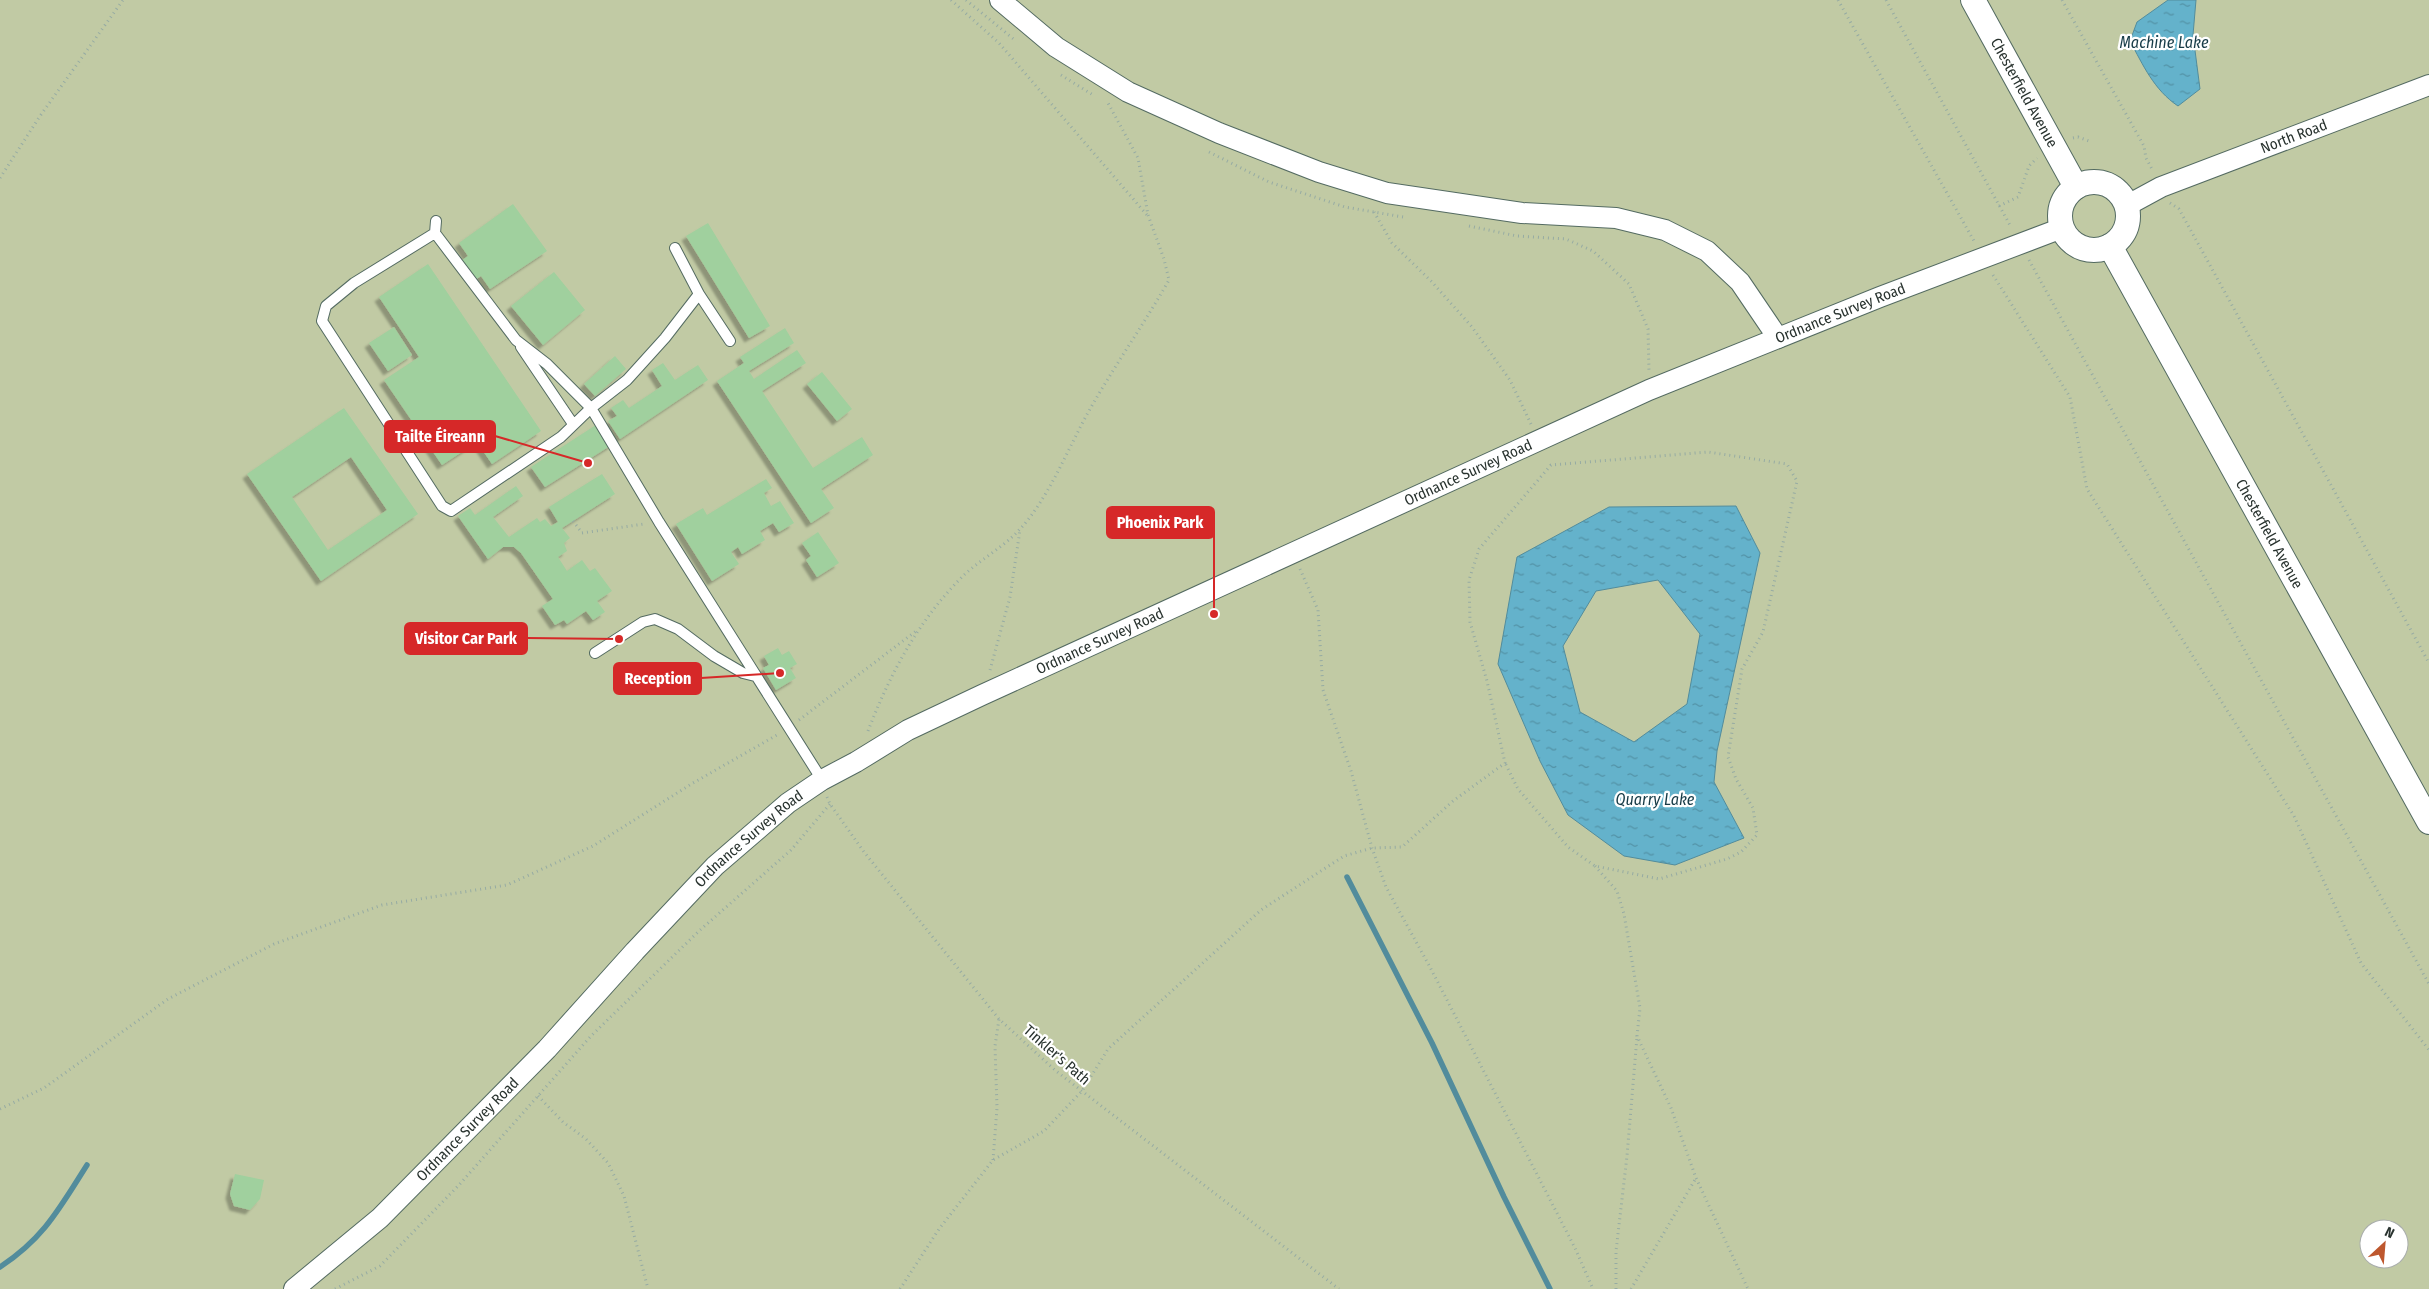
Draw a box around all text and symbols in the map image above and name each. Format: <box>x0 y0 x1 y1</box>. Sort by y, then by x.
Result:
water label: Machine Lake <box>2120 33 2209 52</box>
street label: Chesterfield Avenue <box>1987 35 2062 151</box>
street label: North Road <box>2258 116 2330 157</box>
street label: Ordnance Survey Road <box>1773 279 1908 347</box>
callout: Tailte Éireann <box>385 421 495 452</box>
text: Tailte Éireann <box>395 426 485 446</box>
street label: Ordnance Survey Road <box>1401 436 1535 510</box>
street label: Chesterfield Avenue <box>2232 476 2307 592</box>
callout: Phoenix Park <box>1107 507 1214 538</box>
text: Phoenix Park <box>1117 513 1204 532</box>
street label: Ordnance Survey Road <box>1033 604 1167 678</box>
callout: Visitor Car Park <box>405 623 527 654</box>
text: Visitor Car Park <box>414 629 518 648</box>
callout: Reception <box>614 663 701 694</box>
text: Reception <box>624 669 692 688</box>
street label: Ordnance Survey Road <box>691 786 807 891</box>
water label: Quarry Lake <box>1616 790 1695 809</box>
street label: Tinkler's Path <box>1020 1021 1094 1089</box>
street label: Ordnance Survey Road <box>412 1074 523 1185</box>
north arrow <box>2359 1219 2409 1269</box>
text: N <box>2382 1223 2397 1242</box>

